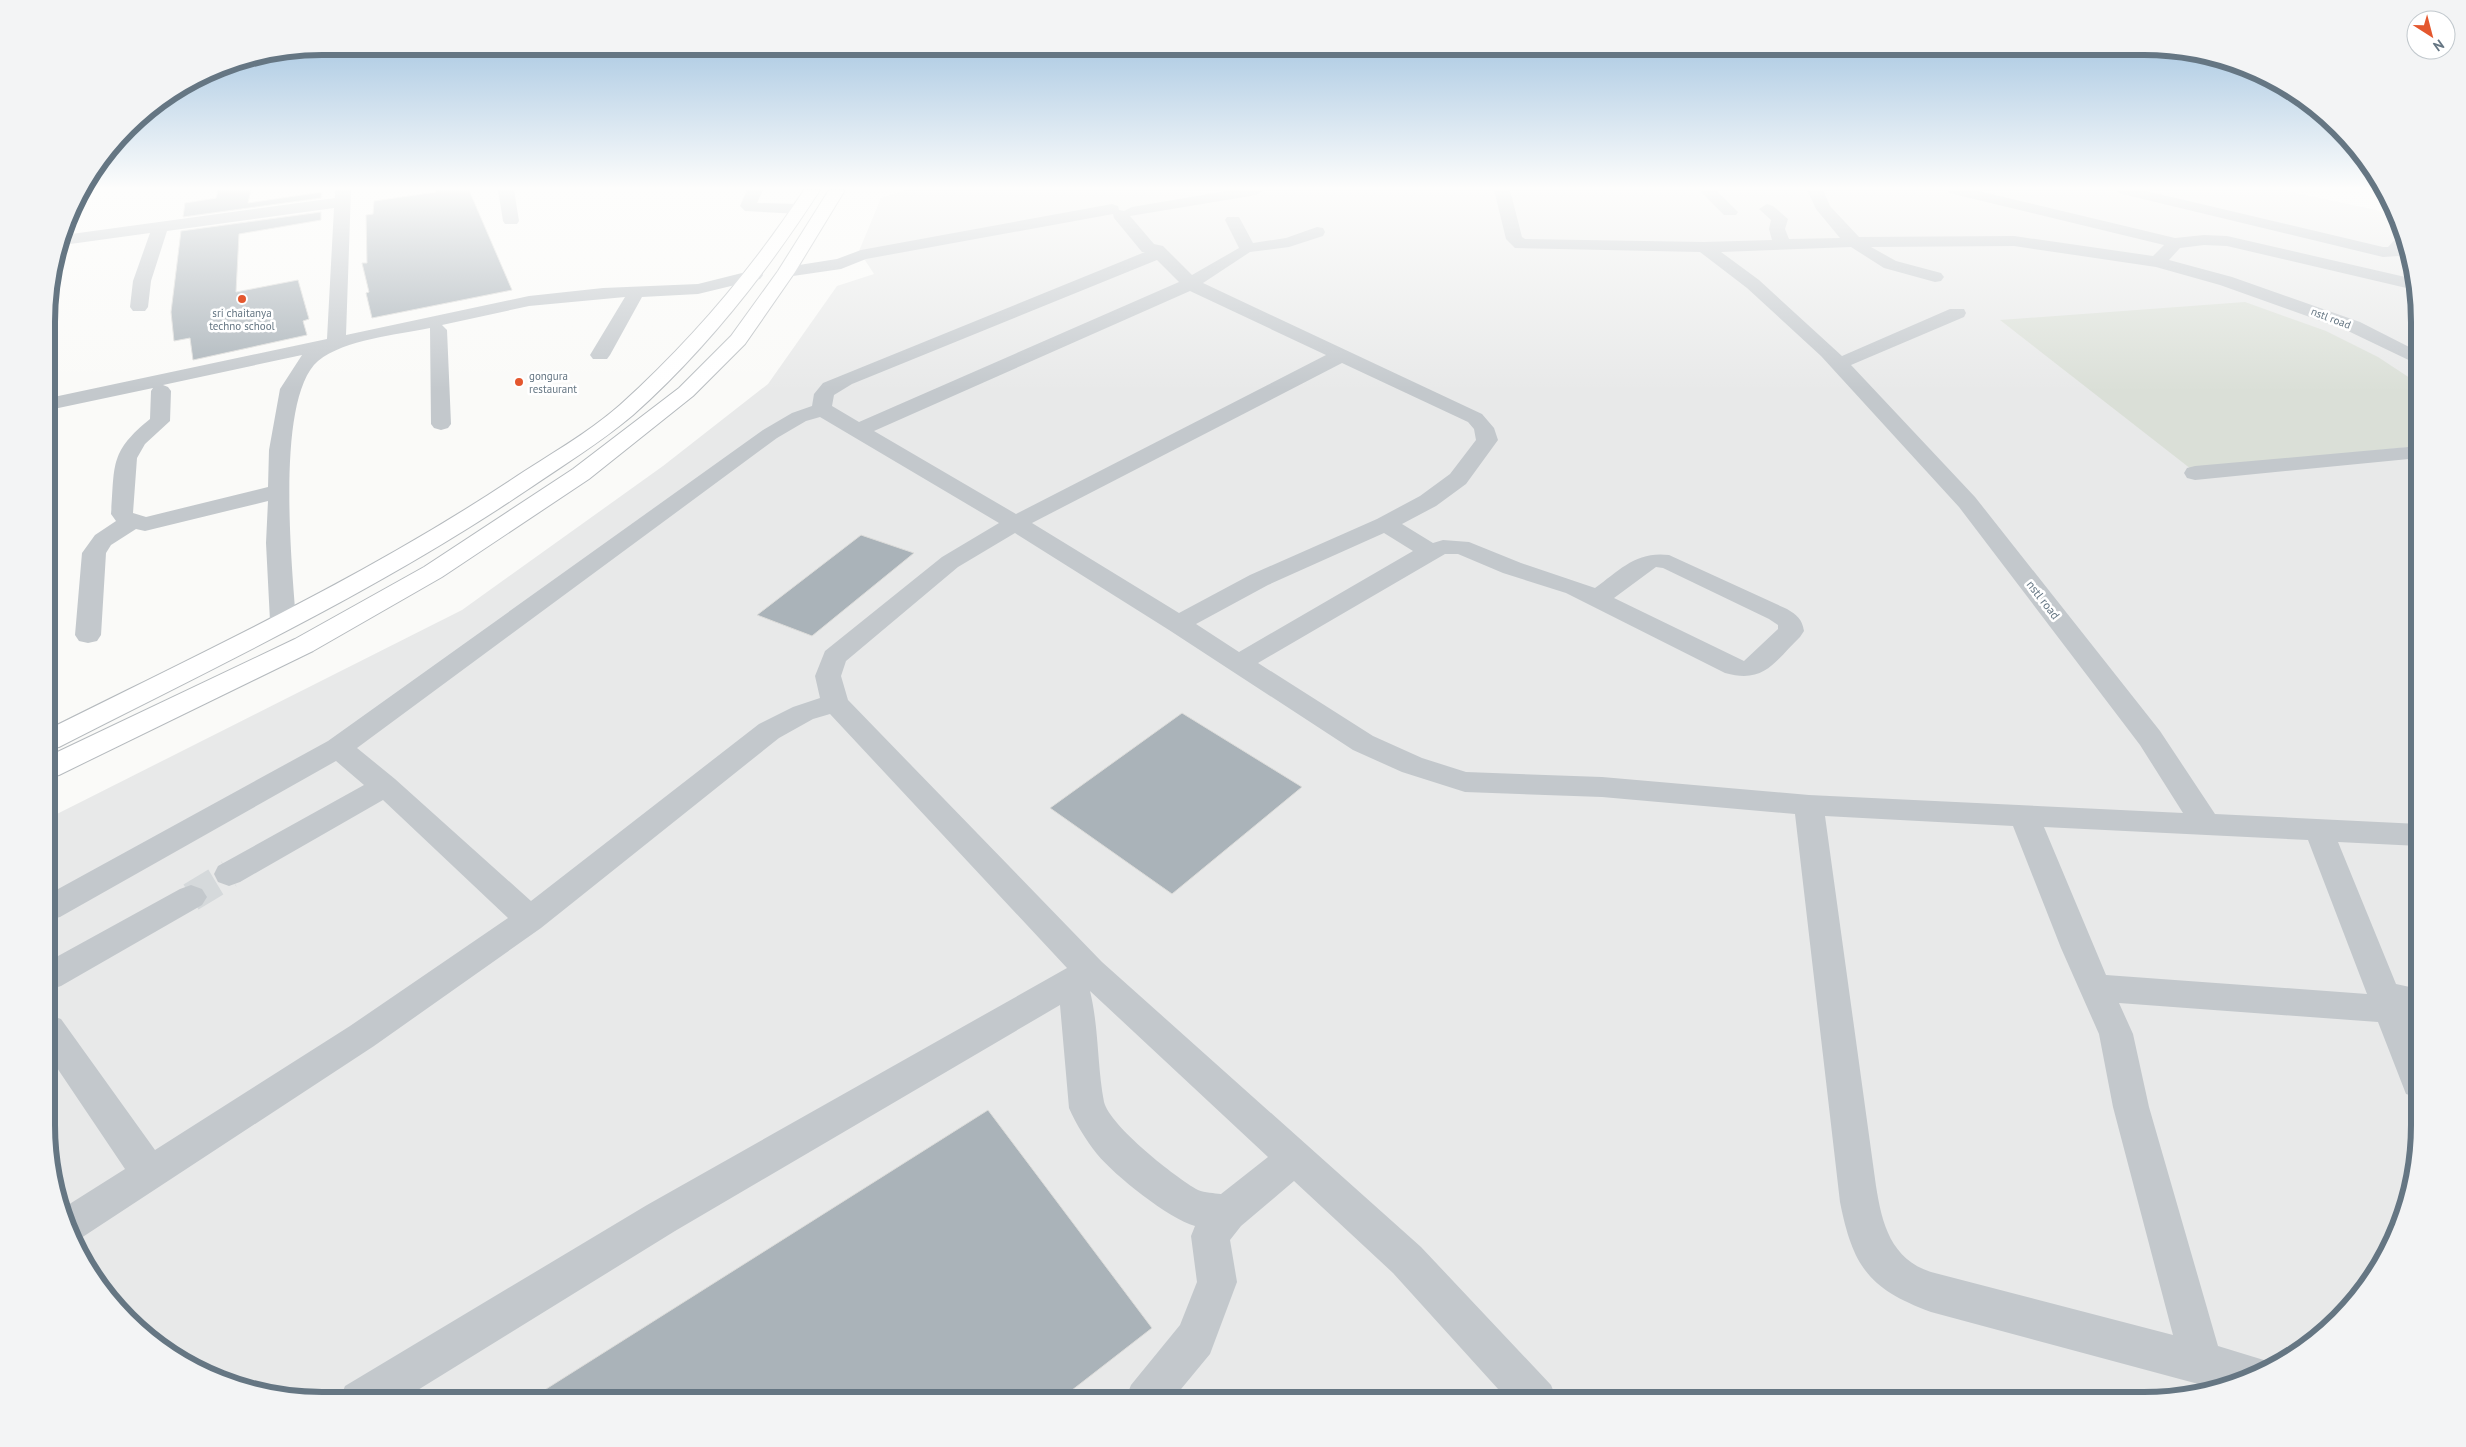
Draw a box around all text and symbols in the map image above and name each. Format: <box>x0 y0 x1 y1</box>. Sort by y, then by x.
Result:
north arrow <box>2406 10 2456 60</box>
text: N <box>2430 36 2448 56</box>
marker: sri chaitanya techno school <box>236 293 248 305</box>
street label: nstl road <box>2309 304 2353 332</box>
place label: sri chaitanya techno school <box>209 306 276 333</box>
place label: gongura restaurant <box>529 369 577 396</box>
marker: gongura restaurant <box>513 376 525 388</box>
street label: nstl road <box>2024 577 2063 622</box>

